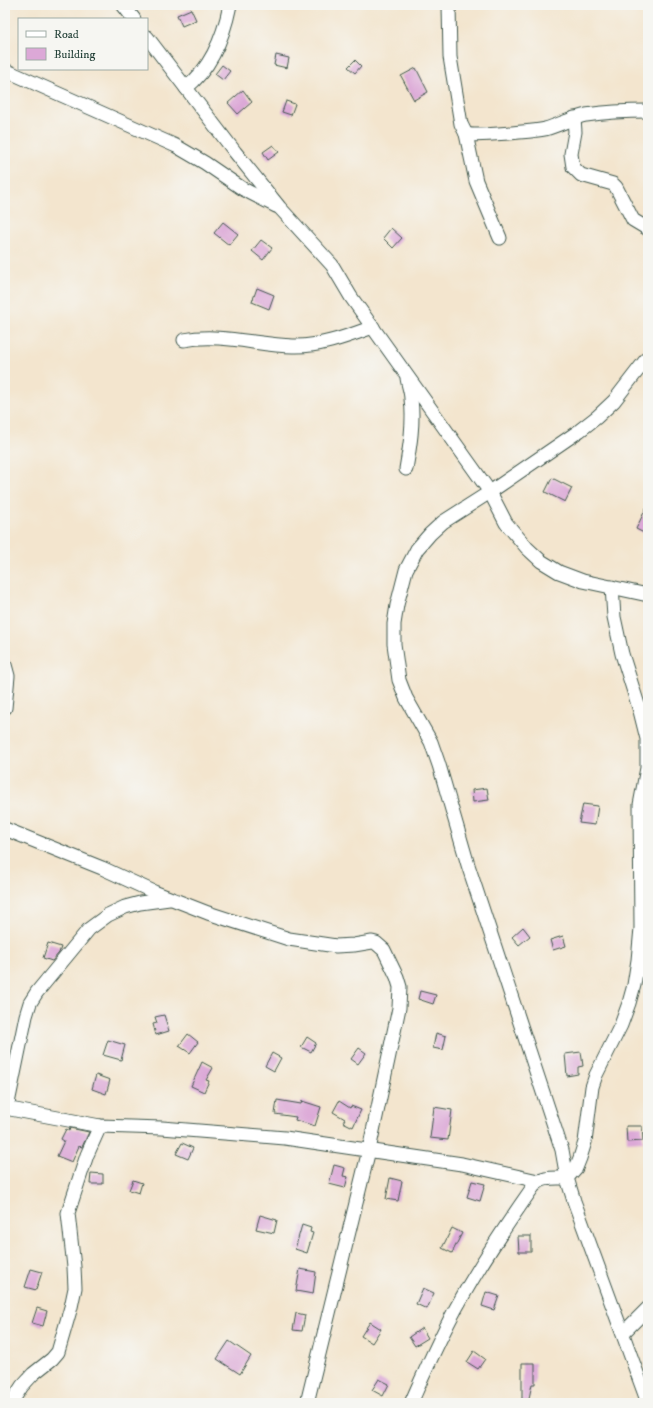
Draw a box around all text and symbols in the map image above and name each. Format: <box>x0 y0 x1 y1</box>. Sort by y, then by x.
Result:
legend <box>18 18 148 70</box>
text: Road <box>54 27 79 42</box>
text: Building <box>54 47 95 62</box>

